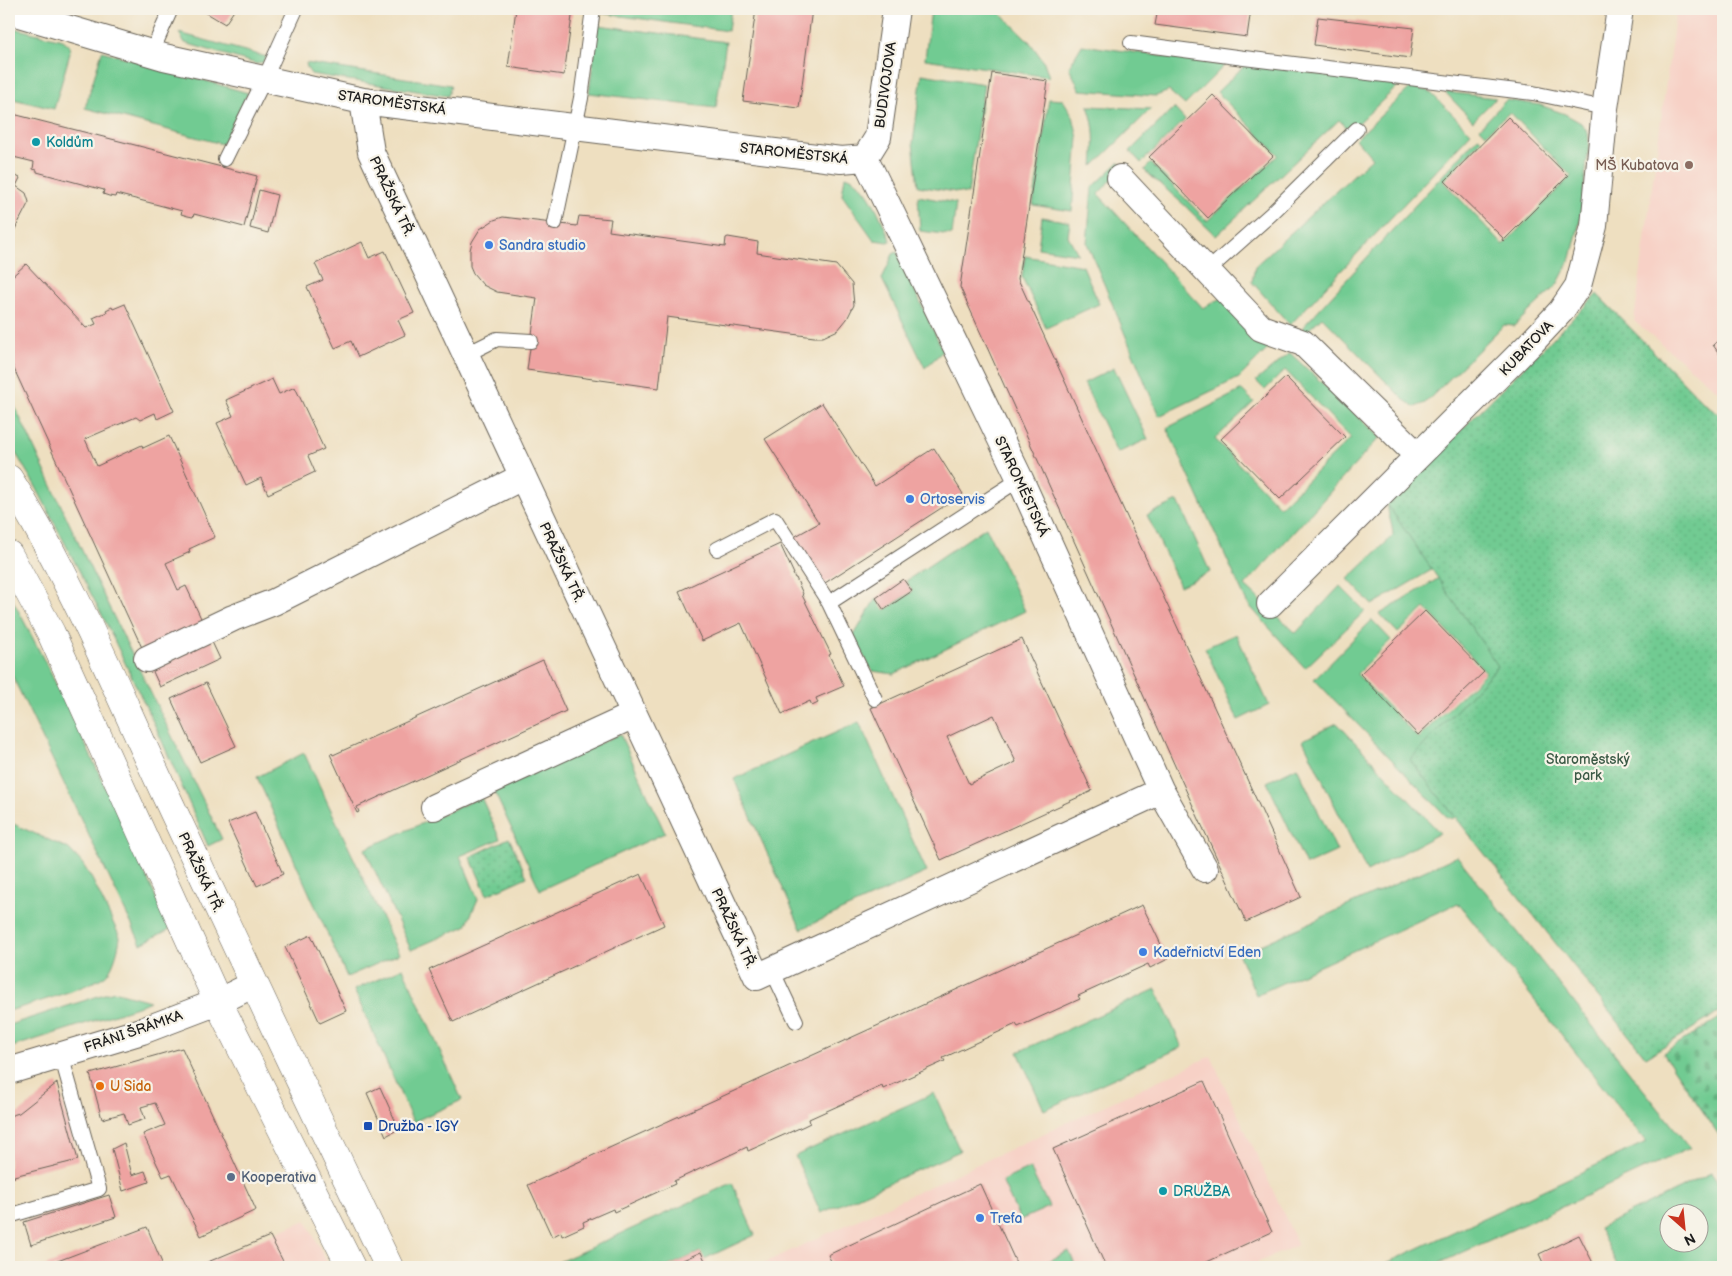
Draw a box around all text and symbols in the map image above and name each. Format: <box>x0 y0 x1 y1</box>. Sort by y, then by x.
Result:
street label: BUDIVOJOVA <box>871 40 900 129</box>
street label: STAROMĚSTSKÁ <box>337 86 447 119</box>
place label: Koldům <box>46 134 93 151</box>
marker: Koldům <box>30 136 42 148</box>
street label: STAROMĚSTSKÁ <box>739 138 849 168</box>
street label: PRAŽSKÁ TŘ. <box>366 153 419 239</box>
place label: MŠ Kubatova <box>1595 156 1679 174</box>
marker: MŠ Kubatova <box>1683 159 1695 171</box>
place label: Sandra studio <box>499 237 586 254</box>
marker: Sandra studio <box>483 239 495 251</box>
street label: KUBATOVA <box>1496 317 1557 379</box>
street label: STAROMĚSTSKÁ <box>991 433 1053 539</box>
place label: Ortoservis <box>920 491 985 508</box>
marker: Ortoservis <box>904 493 916 505</box>
street label: PRAŽSKÁ TŘ. <box>536 519 589 605</box>
park label: Staroměstský park <box>1546 751 1631 784</box>
street label: PRAŽSKÁ TŘ. <box>175 829 228 915</box>
street label: PRAŽSKÁ TŘ. <box>708 885 761 971</box>
place label: Kadeřnictví Eden <box>1153 944 1261 961</box>
marker: Kadeřnictví Eden <box>1137 946 1149 958</box>
street label: FRÁNI ŠRÁMKA <box>81 1006 185 1056</box>
place label: U Sida <box>110 1078 152 1095</box>
marker: U Sida <box>94 1080 106 1092</box>
place label: Družba - IGY <box>378 1118 459 1135</box>
marker: Družba - IGY <box>362 1120 374 1132</box>
place label: Kooperativa <box>241 1169 317 1186</box>
marker: Kooperativa <box>225 1171 237 1183</box>
place label: DRUŽBA <box>1173 1182 1231 1200</box>
marker: DRUŽBA <box>1157 1185 1169 1197</box>
north arrow <box>1660 1204 1710 1254</box>
place label: Trefa <box>990 1210 1023 1227</box>
marker: Trefa <box>974 1212 986 1224</box>
text: N <box>1681 1229 1698 1249</box>

